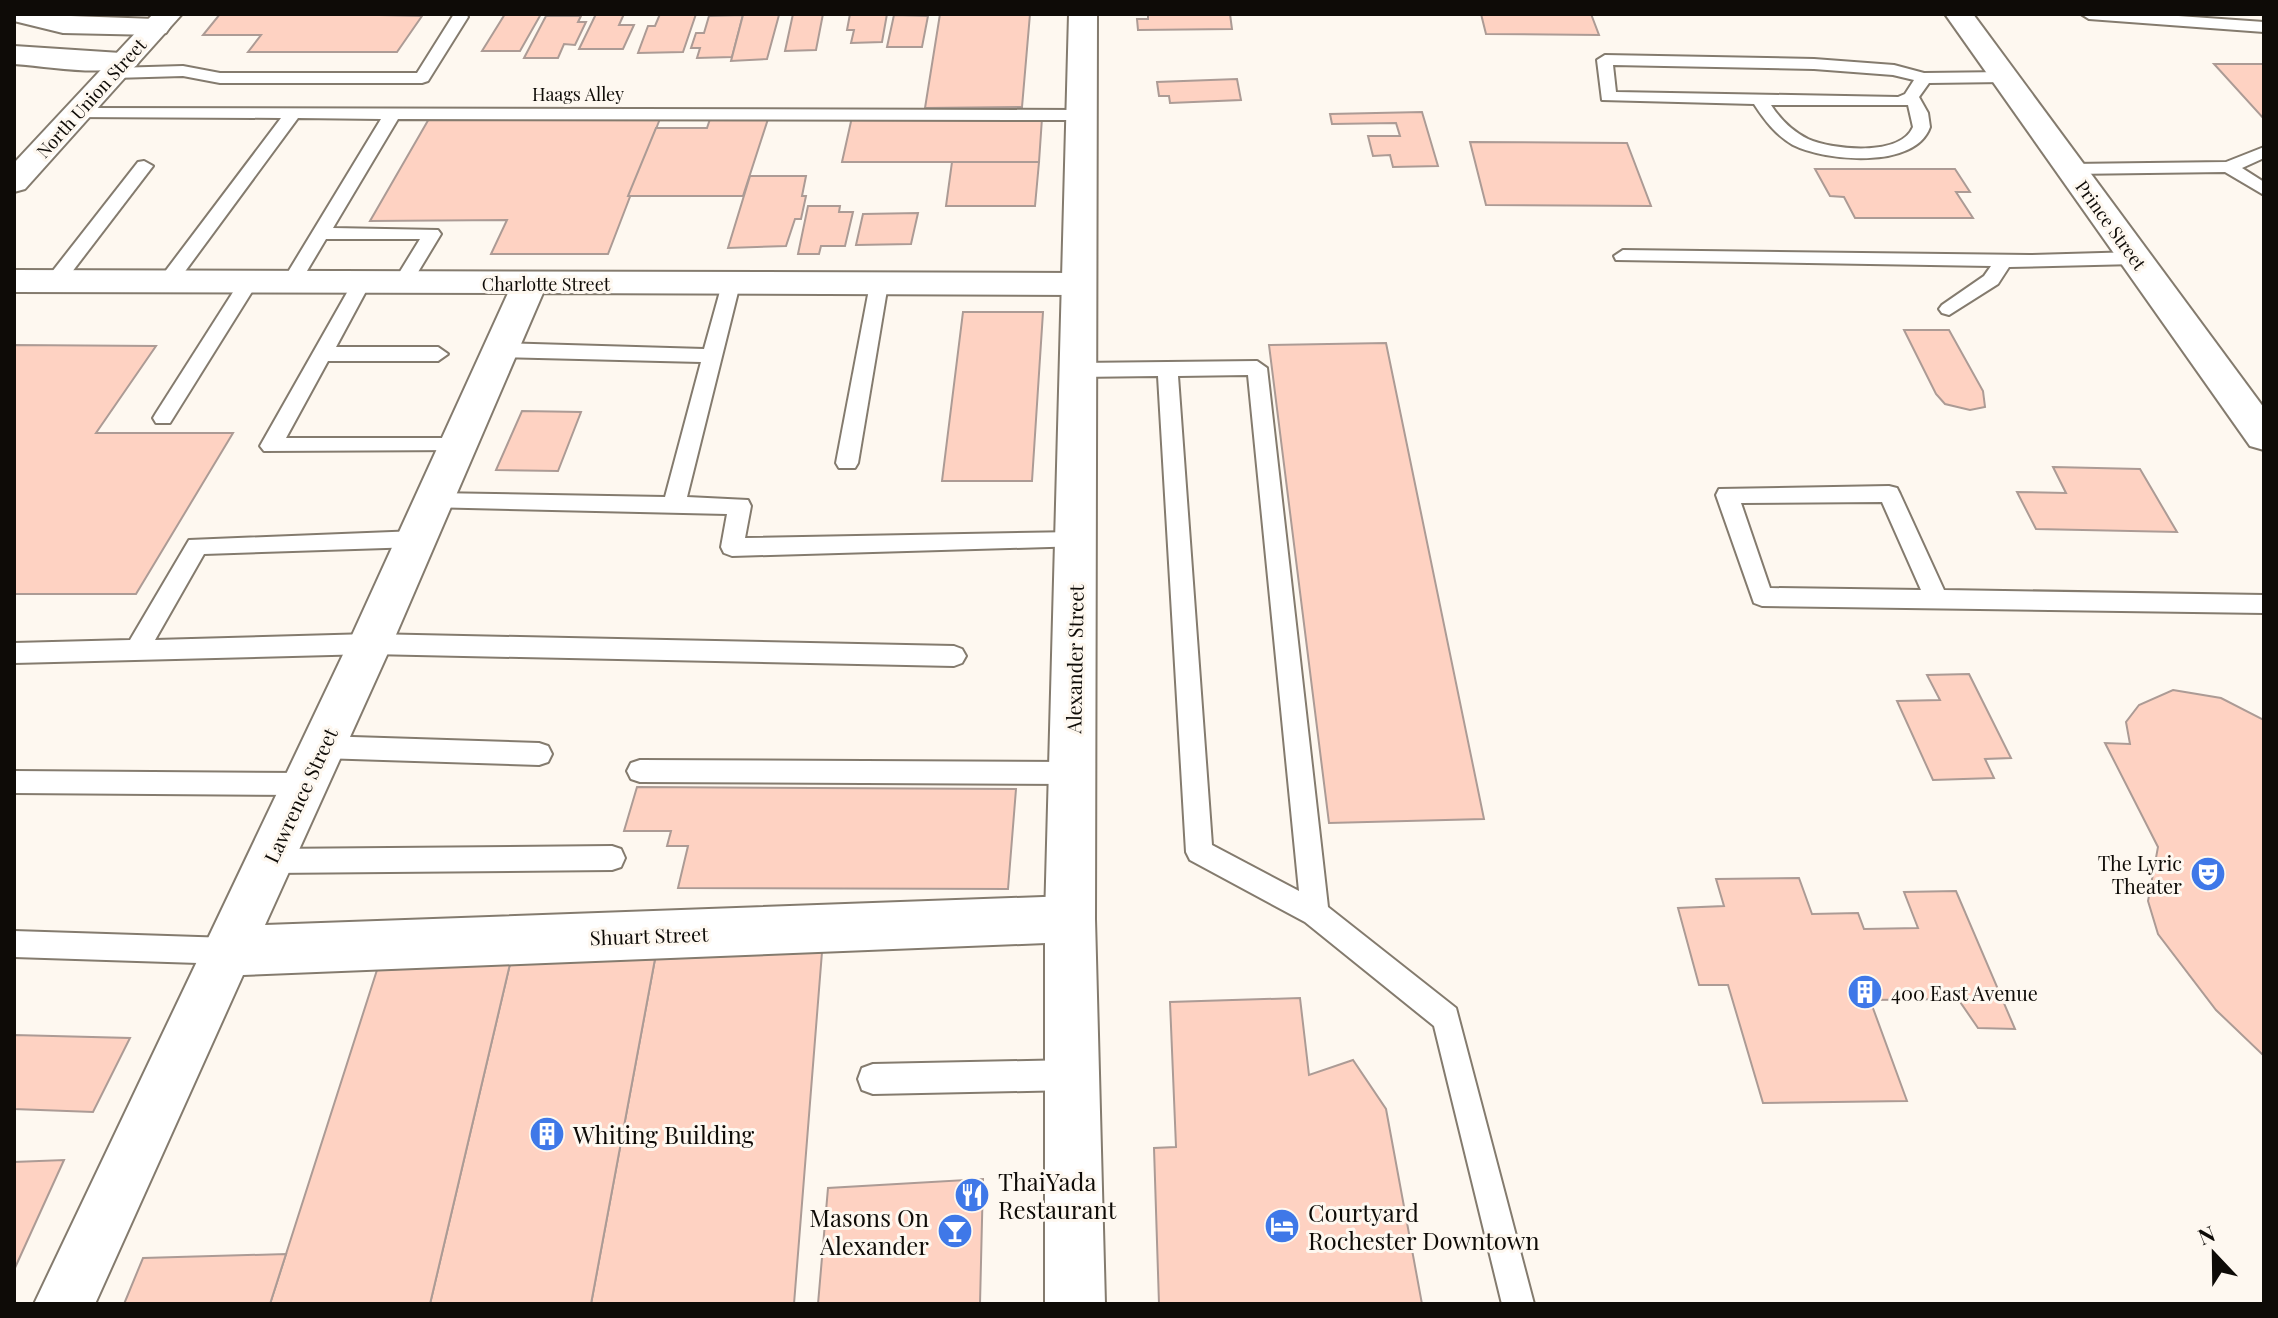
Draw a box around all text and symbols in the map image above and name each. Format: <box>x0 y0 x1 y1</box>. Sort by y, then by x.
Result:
street label: North Union Street <box>31 33 152 163</box>
street label: Haags Alley <box>532 82 624 106</box>
street label: Prince Street <box>2070 175 2152 275</box>
street label: Charlotte Street <box>482 272 611 296</box>
street label: Alexander Street <box>1059 583 1089 735</box>
street label: Lawrence Street <box>257 722 343 867</box>
place label: The Lyric Theater <box>2098 849 2182 899</box>
theatre icon: The Lyric Theater <box>2189 855 2227 893</box>
street label: Shuart Street <box>589 919 710 951</box>
building icon: 400 East Avenue <box>1846 973 1884 1011</box>
place label: 400 East Avenue <box>1891 979 2038 1006</box>
building icon: Whiting Building <box>528 1115 566 1153</box>
place label: Whiting Building <box>572 1118 755 1150</box>
place label: ThaiYada Restaurant <box>998 1165 1117 1225</box>
restaurant icon: ThaiYada Restaurant <box>953 1176 991 1214</box>
place label: Courtyard Rochester Downtown <box>1308 1196 1540 1256</box>
place label: Masons On Alexander <box>809 1201 929 1261</box>
hotel icon: Courtyard Rochester Downtown <box>1263 1207 1301 1245</box>
bar icon: Masons On Alexander <box>936 1212 974 1250</box>
north arrow <box>2174 1214 2254 1294</box>
text: N <box>2193 1218 2219 1251</box>

